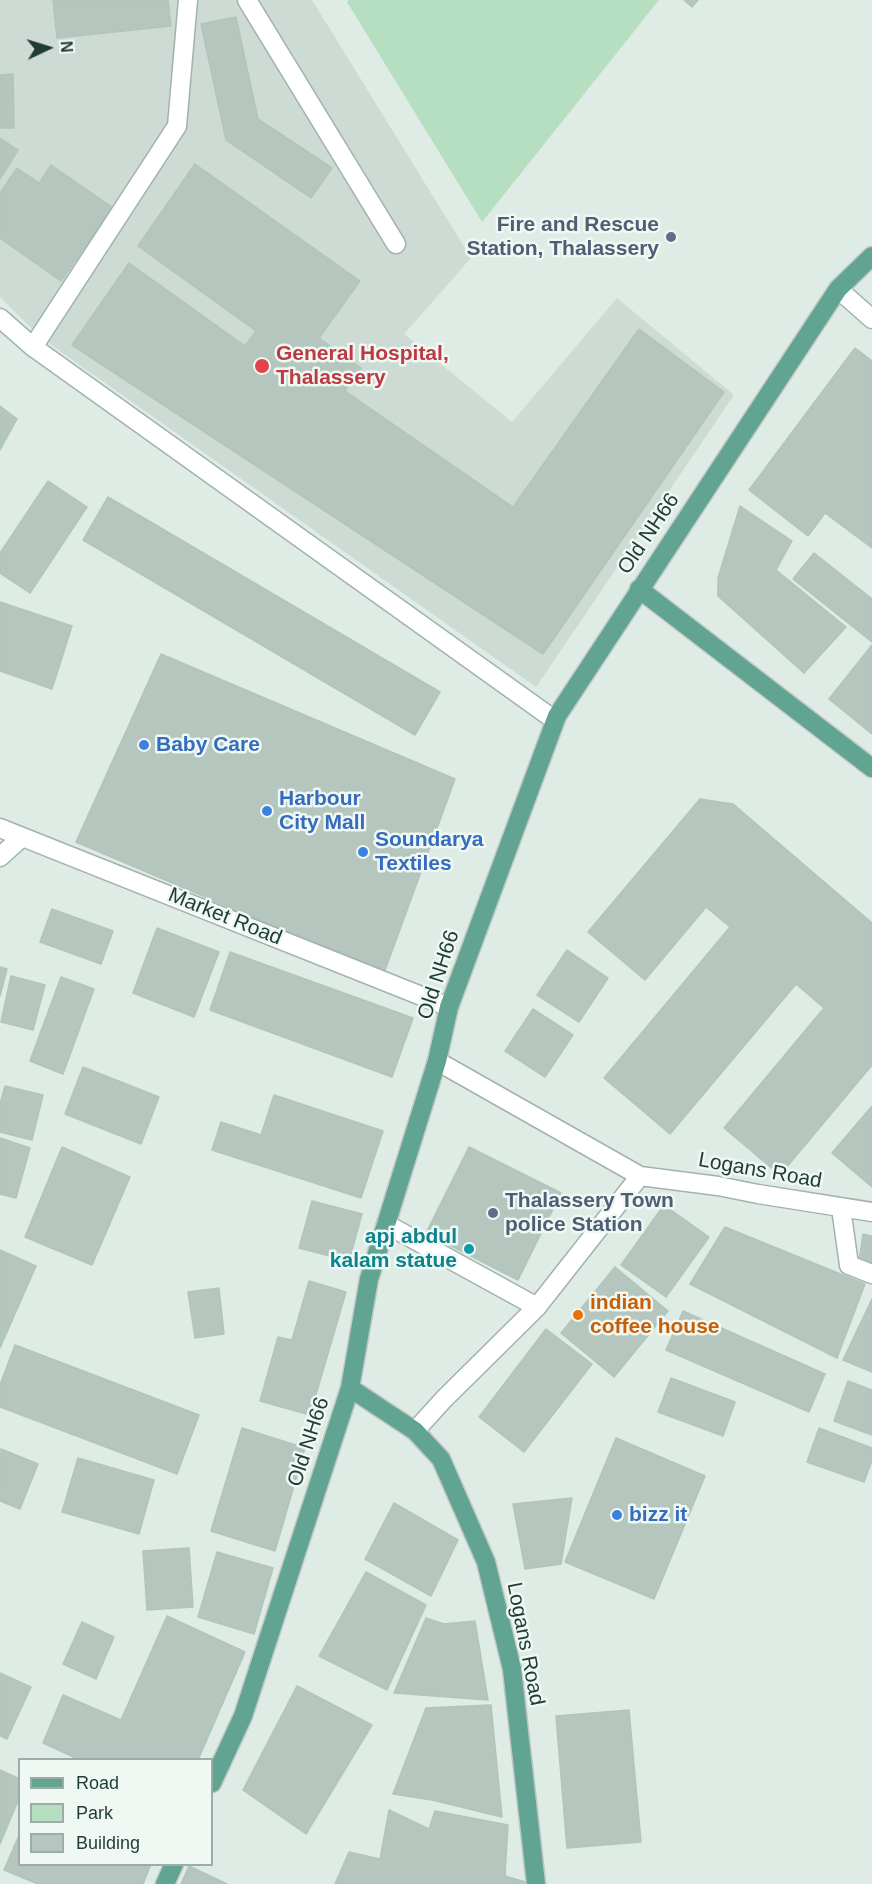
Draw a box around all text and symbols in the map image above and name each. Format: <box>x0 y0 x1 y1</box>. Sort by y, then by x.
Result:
north arrow <box>18 18 78 78</box>
text: N <box>58 40 75 53</box>
place label: Fire and Rescue Station, Thalassery <box>466 212 659 262</box>
marker: Fire and Rescue Station, Thalassery <box>664 230 678 244</box>
place label: General Hospital, Thalassery <box>276 341 449 391</box>
marker: General Hospital, Thalassery <box>253 357 271 375</box>
street label: Old NH66 <box>613 489 685 579</box>
place label: Baby Care <box>156 732 260 758</box>
marker: Baby Care <box>137 738 151 752</box>
place label: Harbour City Mall <box>279 786 365 836</box>
marker: Harbour City Mall <box>260 804 274 818</box>
place label: Soundarya Textiles <box>375 827 484 877</box>
marker: Soundarya Textiles <box>356 845 370 859</box>
street label: Market Road <box>165 883 285 951</box>
street label: Old NH66 <box>413 927 465 1023</box>
street label: Logans Road <box>696 1148 824 1194</box>
place label: Thalassery Town police Station <box>505 1188 674 1238</box>
marker: Thalassery Town police Station <box>486 1206 500 1220</box>
place label: apj abdul kalam statue <box>330 1224 457 1274</box>
marker: apj abdul kalam statue <box>462 1242 476 1256</box>
place label: indian coffee house <box>590 1290 720 1340</box>
marker: indian coffee house <box>571 1308 585 1322</box>
street label: Old NH66 <box>283 1394 335 1490</box>
place label: bizz it <box>629 1502 687 1528</box>
marker: bizz it <box>610 1508 624 1522</box>
street label: Logans Road <box>501 1580 549 1708</box>
legend <box>18 1758 213 1866</box>
text: Road <box>76 1773 119 1793</box>
text: Park <box>76 1803 113 1823</box>
text: Building <box>76 1833 140 1853</box>

